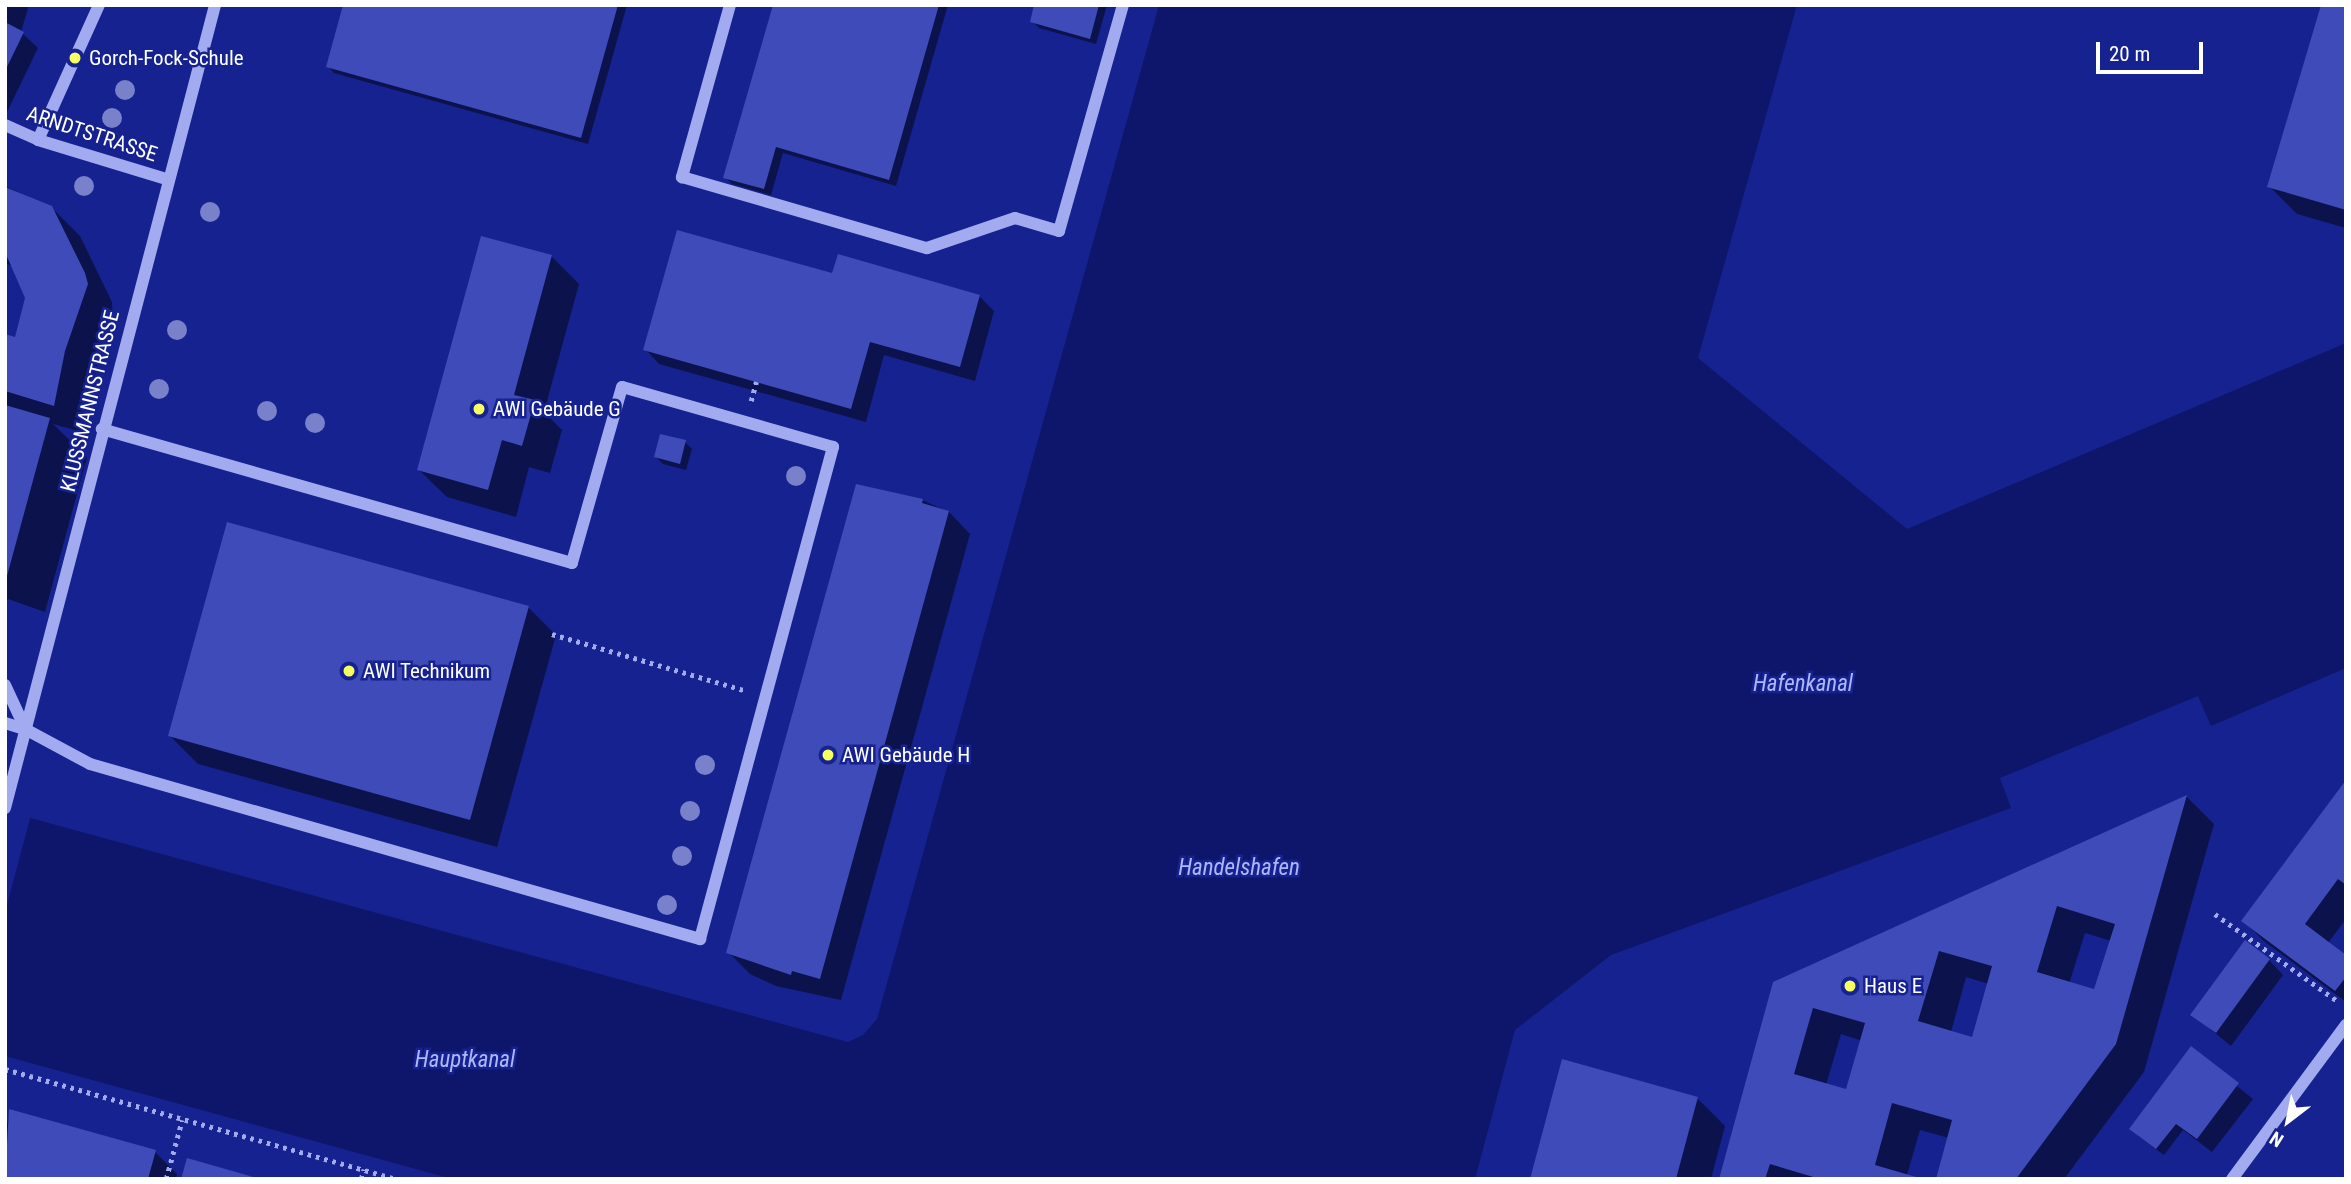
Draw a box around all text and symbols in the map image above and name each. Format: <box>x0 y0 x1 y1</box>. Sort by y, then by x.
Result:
scale bar <box>2099 28 2206 72</box>
text: 20 m <box>2109 42 2150 66</box>
place label: Gorch-Fock-Schule <box>89 45 244 71</box>
marker: Gorch-Fock-Schule <box>67 50 83 66</box>
street label: ARNDTSTRASSE <box>23 101 161 167</box>
street label: KLUSSMANNSTRASSE <box>55 308 125 494</box>
place label: AWI Gebäude G <box>493 396 621 422</box>
marker: AWI Gebäude G <box>471 401 487 417</box>
place label: AWI Technikum <box>363 658 490 684</box>
marker: AWI Technikum <box>341 663 357 679</box>
water label: Hafenkanal <box>1753 670 1853 698</box>
place label: AWI Gebäude H <box>842 742 970 768</box>
marker: AWI Gebäude H <box>820 747 836 763</box>
water label: Handelshafen <box>1178 854 1300 882</box>
place label: Haus E <box>1864 973 1922 999</box>
marker: Haus E <box>1842 978 1858 994</box>
water label: Hauptkanal <box>415 1046 515 1074</box>
north arrow <box>2253 1086 2323 1156</box>
text: N <box>2266 1126 2288 1152</box>

